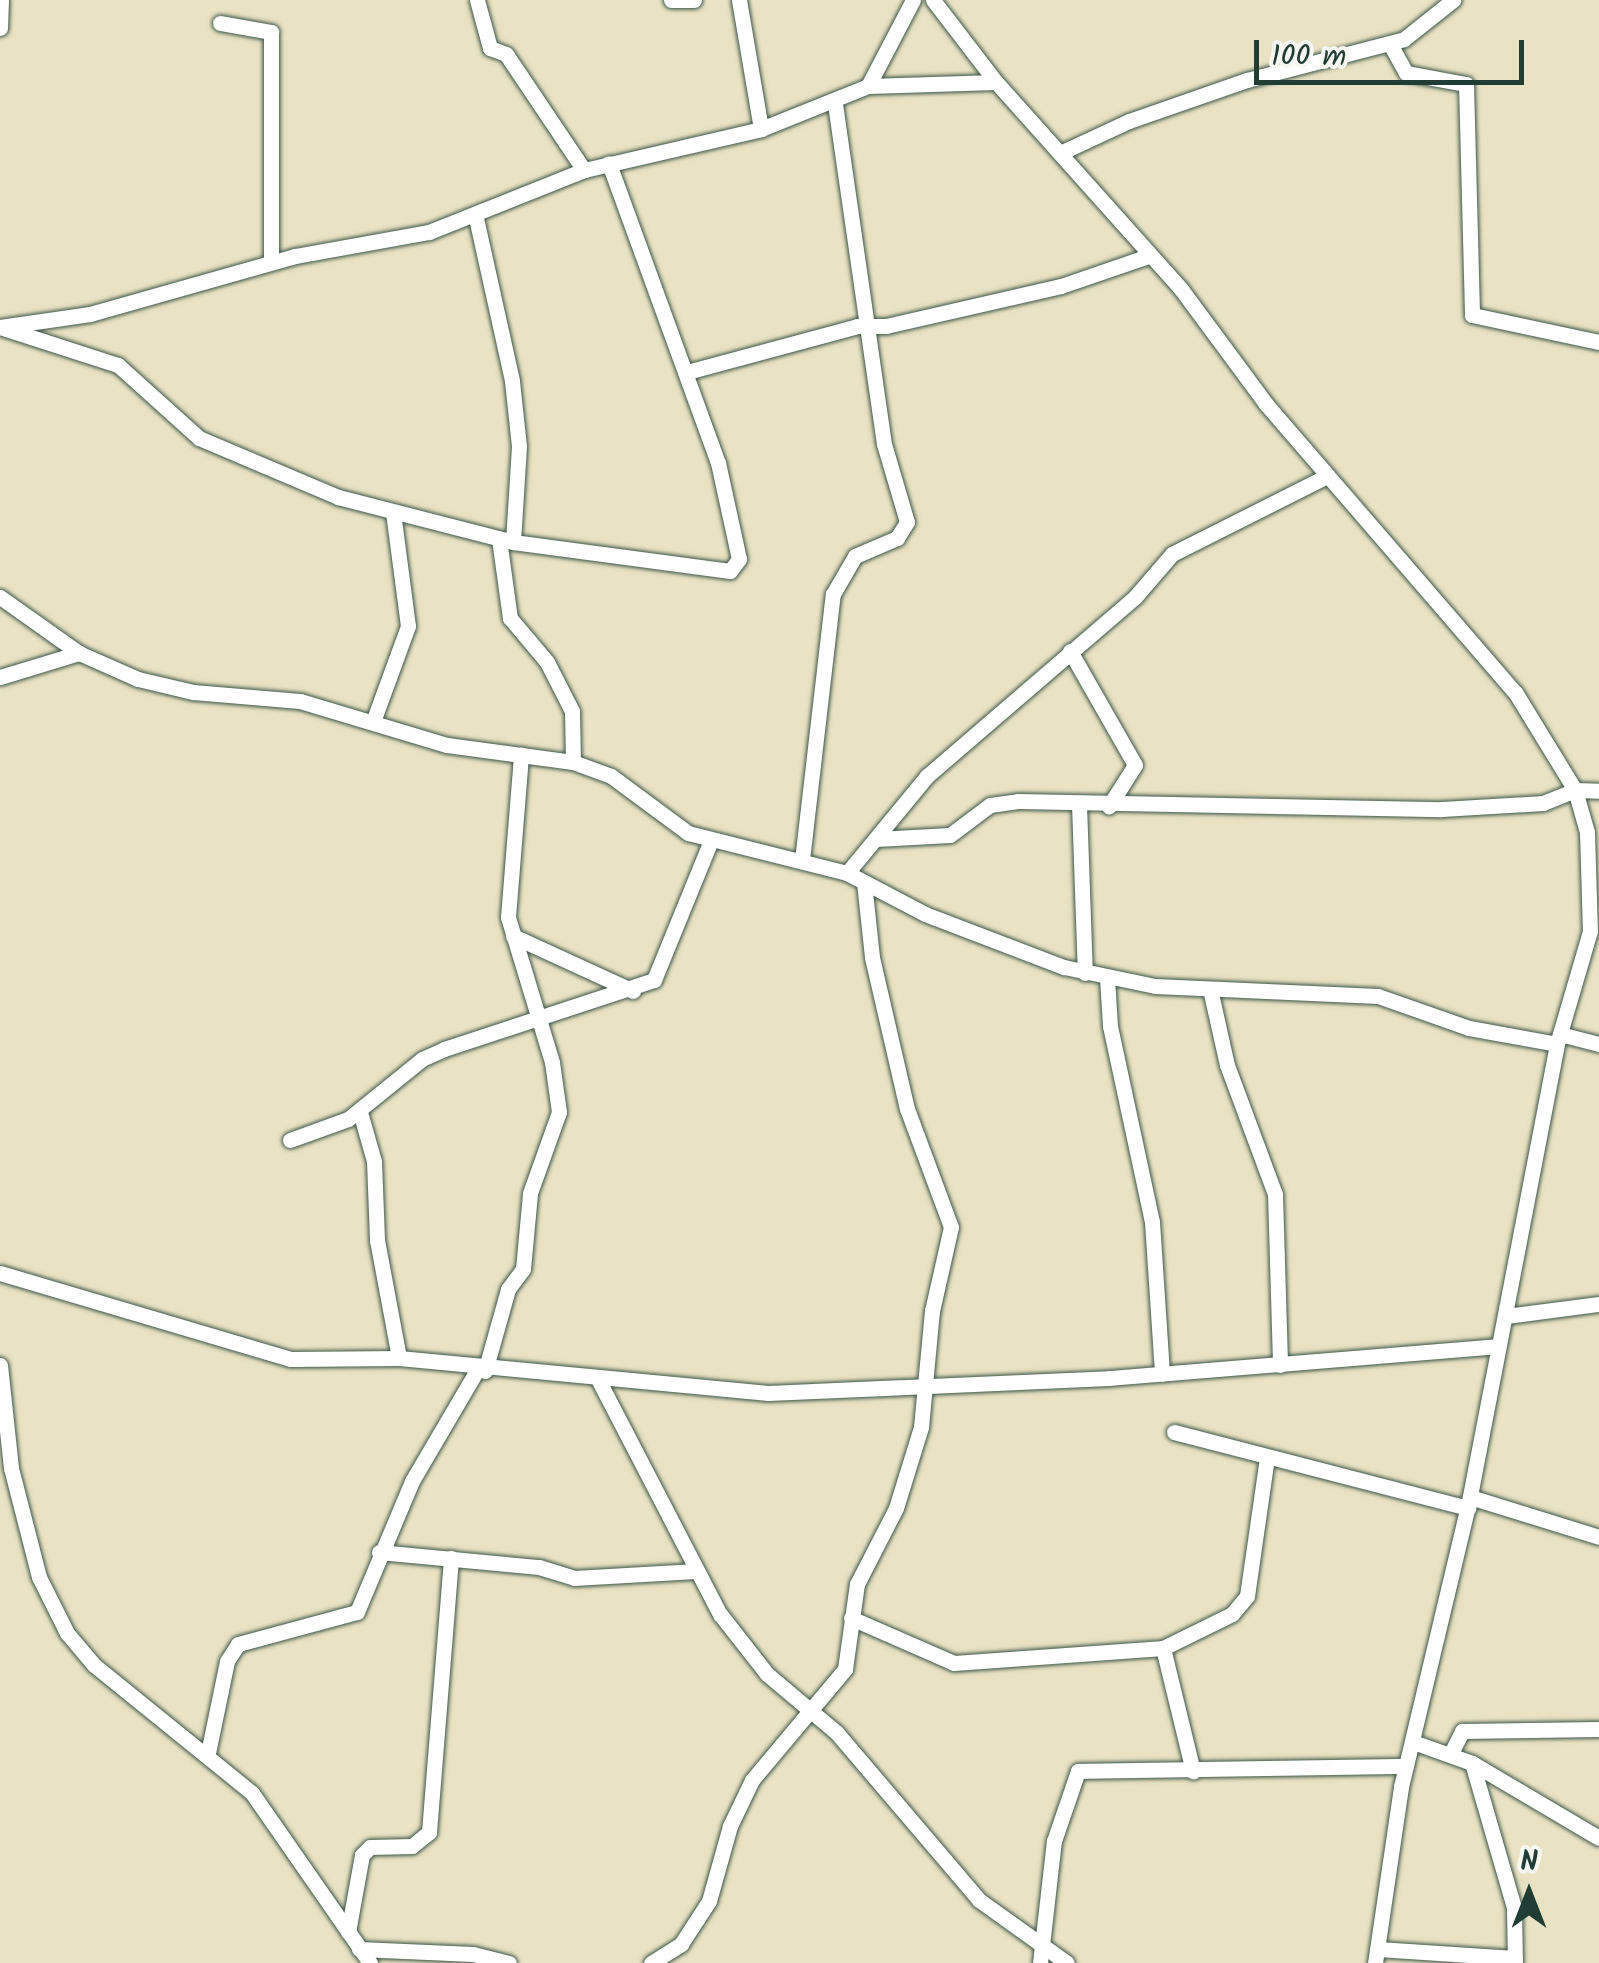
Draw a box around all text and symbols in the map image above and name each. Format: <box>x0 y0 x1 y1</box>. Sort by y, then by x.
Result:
scale bar <box>1259 20 1529 82</box>
text: 100 m <box>1271 33 1346 81</box>
text: N <box>1520 1840 1538 1885</box>
north arrow <box>1479 1843 1579 1943</box>

